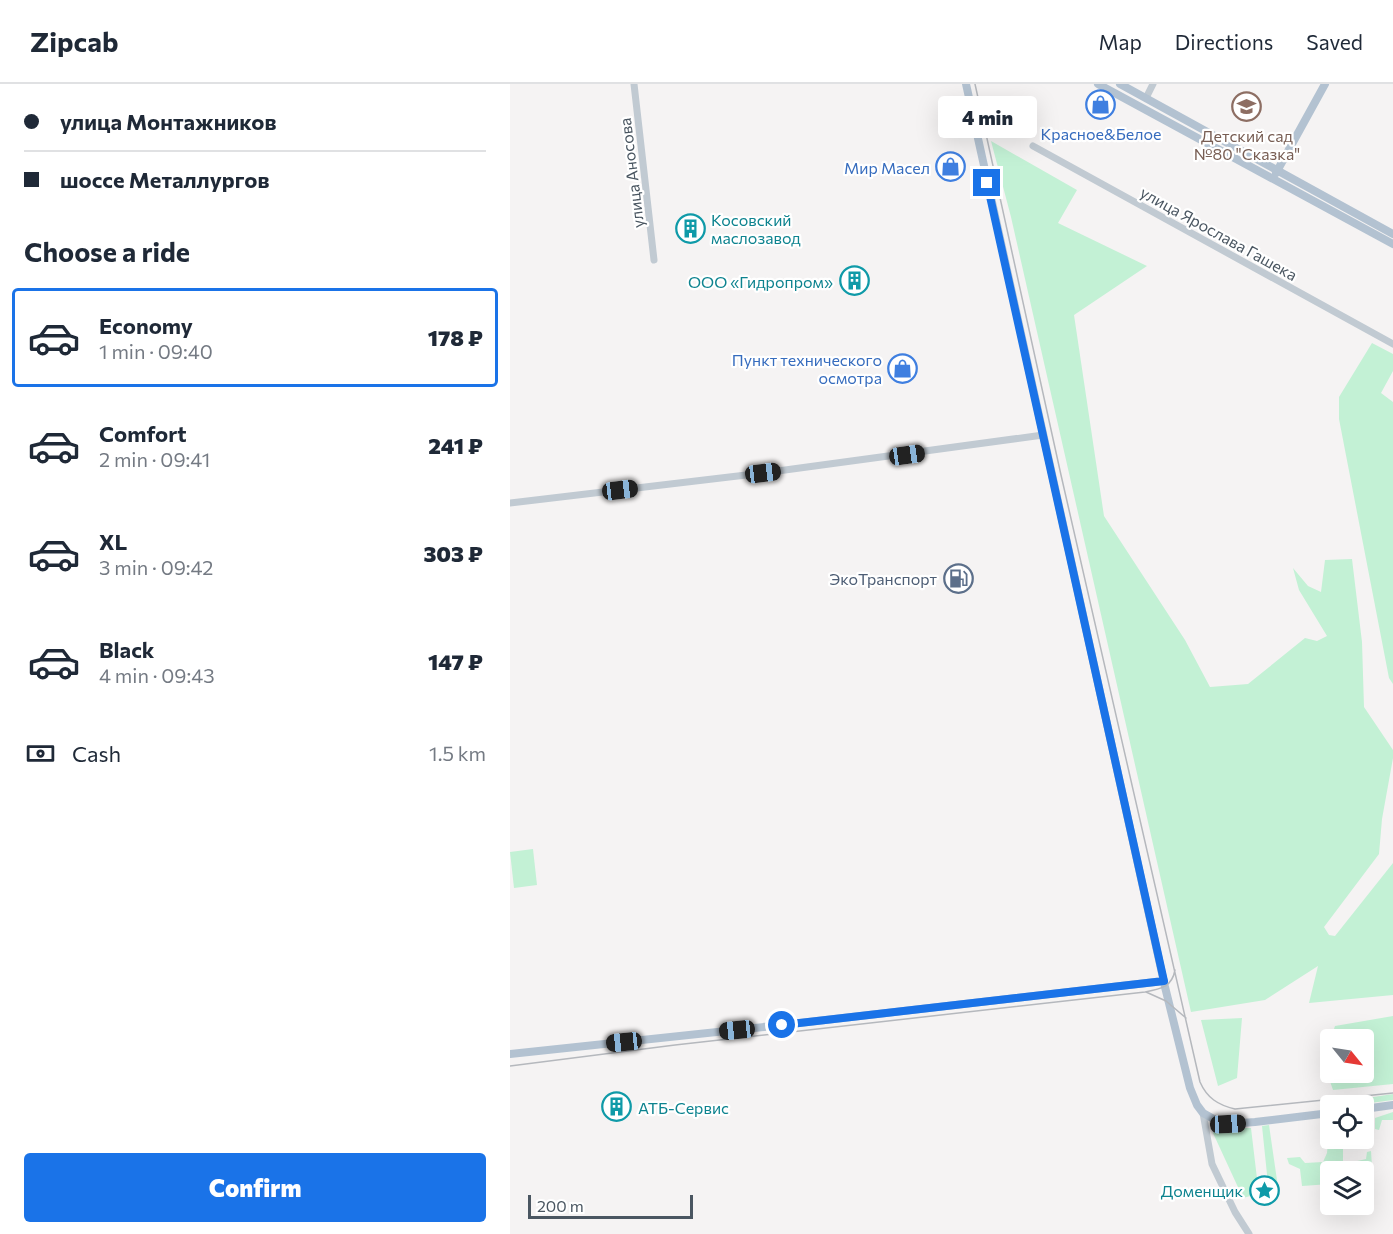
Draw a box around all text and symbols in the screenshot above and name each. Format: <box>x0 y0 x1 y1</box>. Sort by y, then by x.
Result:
text: Zipcab <box>30 24 119 58</box>
text: Map <box>1099 29 1142 54</box>
text: Directions <box>1175 29 1273 54</box>
text: Saved <box>1306 29 1363 54</box>
shop icon: Красное&Белое <box>1085 89 1117 121</box>
school or university icon: Детский сад №80 "Сказка" <box>1231 91 1263 123</box>
callout: 4 min <box>938 96 1036 138</box>
text: 4 min <box>962 105 1013 129</box>
text: улица Монтажников <box>60 108 276 135</box>
street label: улица Аносова <box>615 117 647 229</box>
place label: Красное&Белое <box>1041 124 1161 143</box>
place label: Детский сад №80 "Сказка" <box>1194 126 1300 163</box>
shop icon: Мир Масел <box>935 151 967 183</box>
place label: Мир Масел <box>844 158 930 177</box>
text: шоссе Металлургов <box>60 166 270 193</box>
route end <box>973 169 1000 196</box>
street label: улица Ярослава Гашека <box>1137 182 1301 284</box>
place label: Косовский маслозавод <box>711 210 801 247</box>
building icon: Косовский маслозавод <box>674 212 706 244</box>
text: Choose a ride <box>24 235 190 268</box>
building icon: ООО «Гидропром» <box>838 265 870 297</box>
place label: ООО «Гидропром» <box>688 272 833 291</box>
icon: car <box>27 311 81 365</box>
text: Economy <box>99 312 193 339</box>
text: 178 ₽ <box>428 324 483 351</box>
text: 1 min · 09:40 <box>99 339 213 363</box>
place label: Пункт технического осмотра <box>732 350 882 387</box>
shop icon: Пункт технического осмотра <box>887 352 919 384</box>
icon: car <box>27 419 81 473</box>
text: Comfort <box>99 420 187 447</box>
text: 241 ₽ <box>428 432 483 459</box>
car <box>888 444 926 466</box>
text: 2 min · 09:41 <box>99 447 210 471</box>
car <box>744 462 782 484</box>
car <box>601 479 639 501</box>
icon: car <box>27 527 81 581</box>
text: XL <box>99 528 127 555</box>
text: 303 ₽ <box>423 540 483 567</box>
text: 3 min · 09:42 <box>99 555 213 579</box>
fuel station icon: ЭкоТранспорт <box>942 562 974 594</box>
place label: ЭкоТранспорт <box>829 569 937 588</box>
icon: car <box>27 635 81 689</box>
text: Black <box>99 636 154 663</box>
text: 147 ₽ <box>428 648 483 675</box>
text: 4 min · 09:43 <box>99 663 215 687</box>
icon: cash <box>24 737 57 770</box>
text: Cash <box>72 740 121 767</box>
text: 1.5 km <box>429 741 486 765</box>
route start <box>768 1011 795 1038</box>
car <box>718 1019 756 1041</box>
north arrow <box>1320 1029 1374 1083</box>
map controls <box>1320 1029 1374 1215</box>
car <box>605 1031 643 1053</box>
building icon: АТБ-Сервис <box>601 1091 633 1123</box>
button: locate <box>1320 1095 1374 1149</box>
place label: АТБ-Сервис <box>638 1098 729 1117</box>
car <box>1210 1114 1246 1134</box>
button: Confirm <box>24 1153 486 1222</box>
button: layers <box>1320 1161 1374 1215</box>
place icon: Доменщик <box>1248 1174 1280 1206</box>
place label: Доменщик <box>1161 1181 1243 1200</box>
scale bar <box>528 1192 693 1220</box>
text: 200 m <box>537 1196 584 1215</box>

